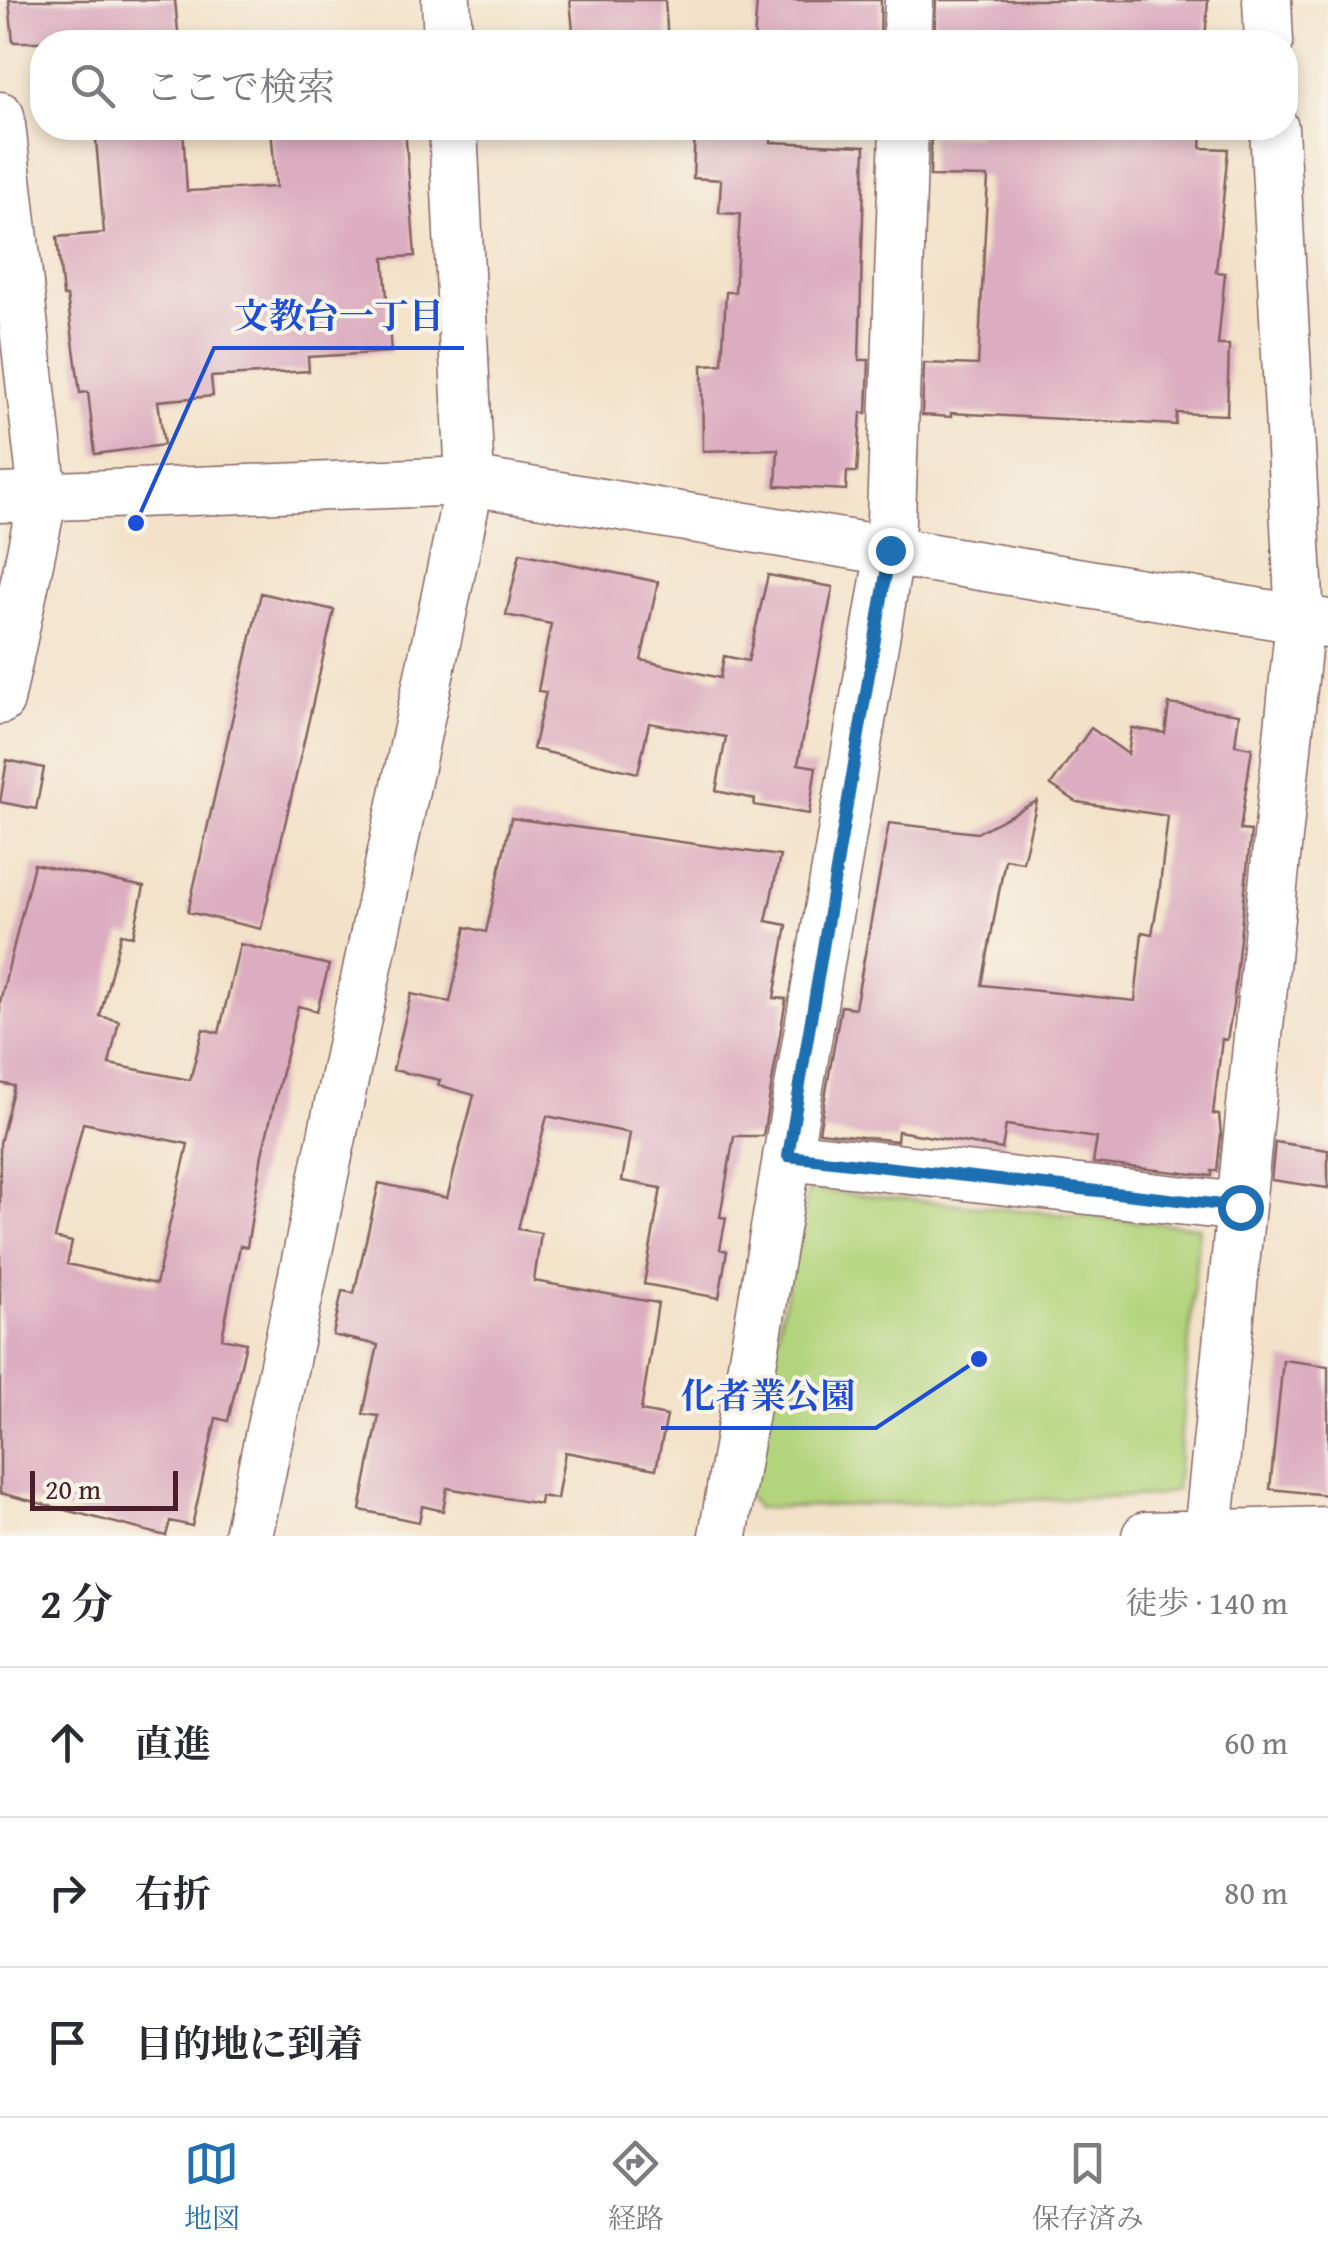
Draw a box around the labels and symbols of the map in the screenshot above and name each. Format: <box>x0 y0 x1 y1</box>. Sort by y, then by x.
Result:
callout: 文教台一丁目 <box>214 283 464 348</box>
text: 文教台一丁目 <box>234 290 444 341</box>
route end <box>868 528 914 574</box>
route start <box>1218 1185 1264 1231</box>
callout: 化者業公園 <box>661 1363 876 1428</box>
text: 化者業公園 <box>680 1370 856 1421</box>
scale bar <box>30 1466 178 1510</box>

